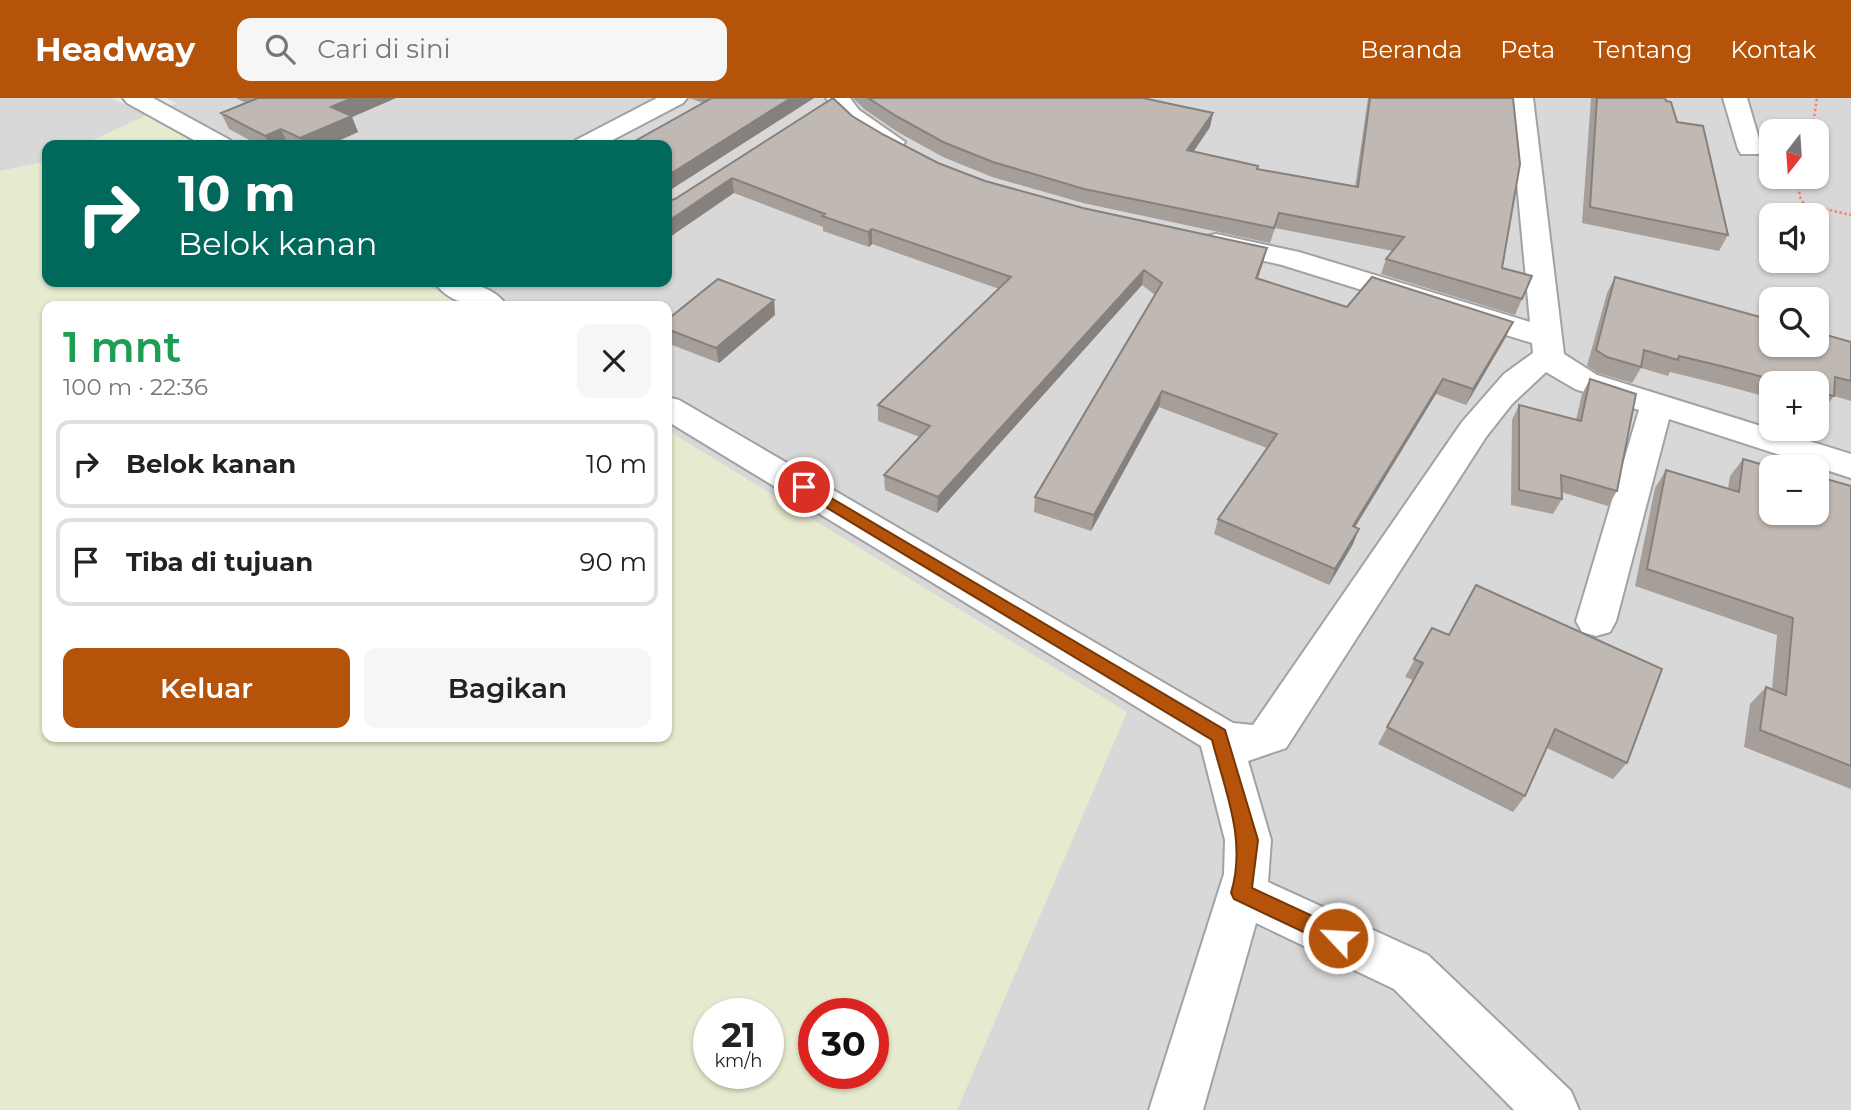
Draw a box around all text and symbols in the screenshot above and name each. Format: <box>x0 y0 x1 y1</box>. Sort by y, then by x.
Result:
search box <box>237 18 727 81</box>
text: Headway <box>35 29 195 69</box>
icon: search <box>261 30 299 68</box>
text: Cari di sini <box>317 33 451 65</box>
text: Beranda <box>1360 35 1462 64</box>
text: Peta <box>1500 35 1555 64</box>
text: Tentang <box>1593 35 1692 64</box>
text: Kontak <box>1730 35 1816 64</box>
north arrow <box>1759 119 1829 189</box>
map controls <box>1759 119 1829 525</box>
text: 10 m <box>178 164 296 223</box>
icon: right <box>63 168 154 259</box>
button: sound <box>1759 203 1829 273</box>
text: Belok kanan <box>178 224 378 263</box>
button: search <box>1759 287 1829 357</box>
text: 1 mnt <box>63 321 181 373</box>
button: close <box>577 324 651 398</box>
button: + <box>1759 371 1829 441</box>
text: 100 m · 22:36 <box>63 373 208 401</box>
icon: right <box>67 445 105 483</box>
text: Belok kanan <box>126 448 296 480</box>
text: 10 m <box>586 448 647 480</box>
button: − <box>1759 455 1829 525</box>
pin <box>774 457 834 517</box>
icon: arrive <box>785 468 823 506</box>
icon: arrive <box>67 543 105 581</box>
text: Tiba di tujuan <box>126 546 313 578</box>
text: 90 m <box>580 546 647 578</box>
button: Keluar <box>63 648 350 728</box>
button: Bagikan <box>364 648 651 728</box>
position arrow <box>1301 901 1375 975</box>
speed limit sign: 30 <box>798 998 889 1089</box>
text: 21 <box>721 1013 756 1056</box>
text: km/h <box>714 1050 763 1072</box>

